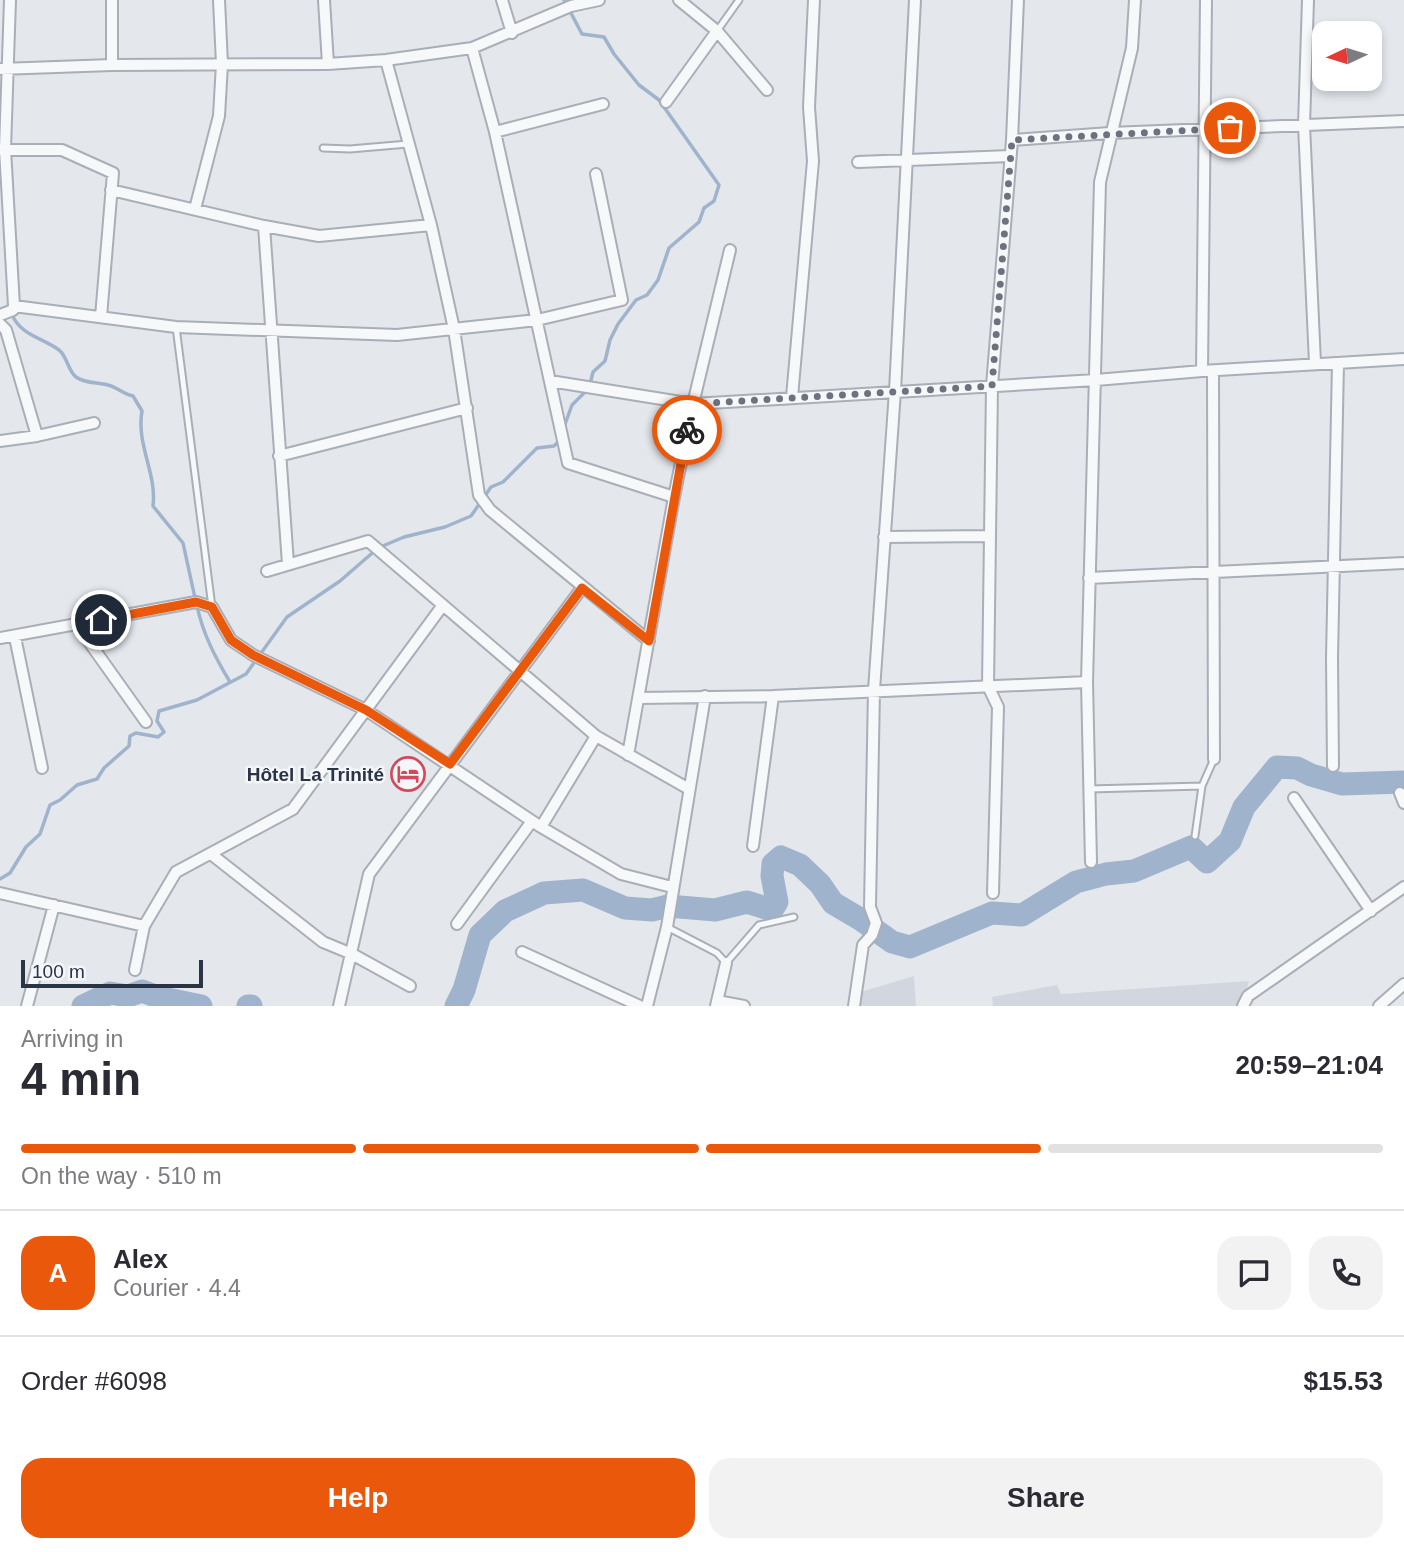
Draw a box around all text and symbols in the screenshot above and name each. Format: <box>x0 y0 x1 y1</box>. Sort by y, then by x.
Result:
north arrow <box>1312 21 1382 91</box>
map controls <box>1312 21 1382 91</box>
pin <box>1200 98 1260 158</box>
icon: bag <box>1211 109 1249 147</box>
courier <box>652 395 722 465</box>
icon: bike <box>668 411 706 449</box>
pin <box>71 590 131 650</box>
icon: home <box>82 601 120 639</box>
hotel icon: Hôtel La Trinité <box>389 755 427 793</box>
place label: Hôtel La Trinité <box>247 764 384 785</box>
scale bar <box>21 957 203 989</box>
text: 100 m <box>32 961 85 982</box>
text: Arriving in <box>21 1026 123 1052</box>
text: 20:59–21:04 <box>1236 1050 1383 1080</box>
text: 4 min <box>21 1053 141 1105</box>
text: On the way · 510 m <box>21 1163 222 1189</box>
button: chat <box>1217 1236 1291 1310</box>
button: phone <box>1309 1236 1383 1310</box>
text: Alex <box>113 1244 168 1274</box>
text: A <box>49 1258 67 1288</box>
text: Courier · 4.4 <box>113 1275 241 1301</box>
text: Order #6098 <box>21 1366 167 1396</box>
text: $15.53 <box>1303 1366 1383 1396</box>
button: Help <box>21 1458 695 1538</box>
button: Share <box>709 1458 1383 1538</box>

